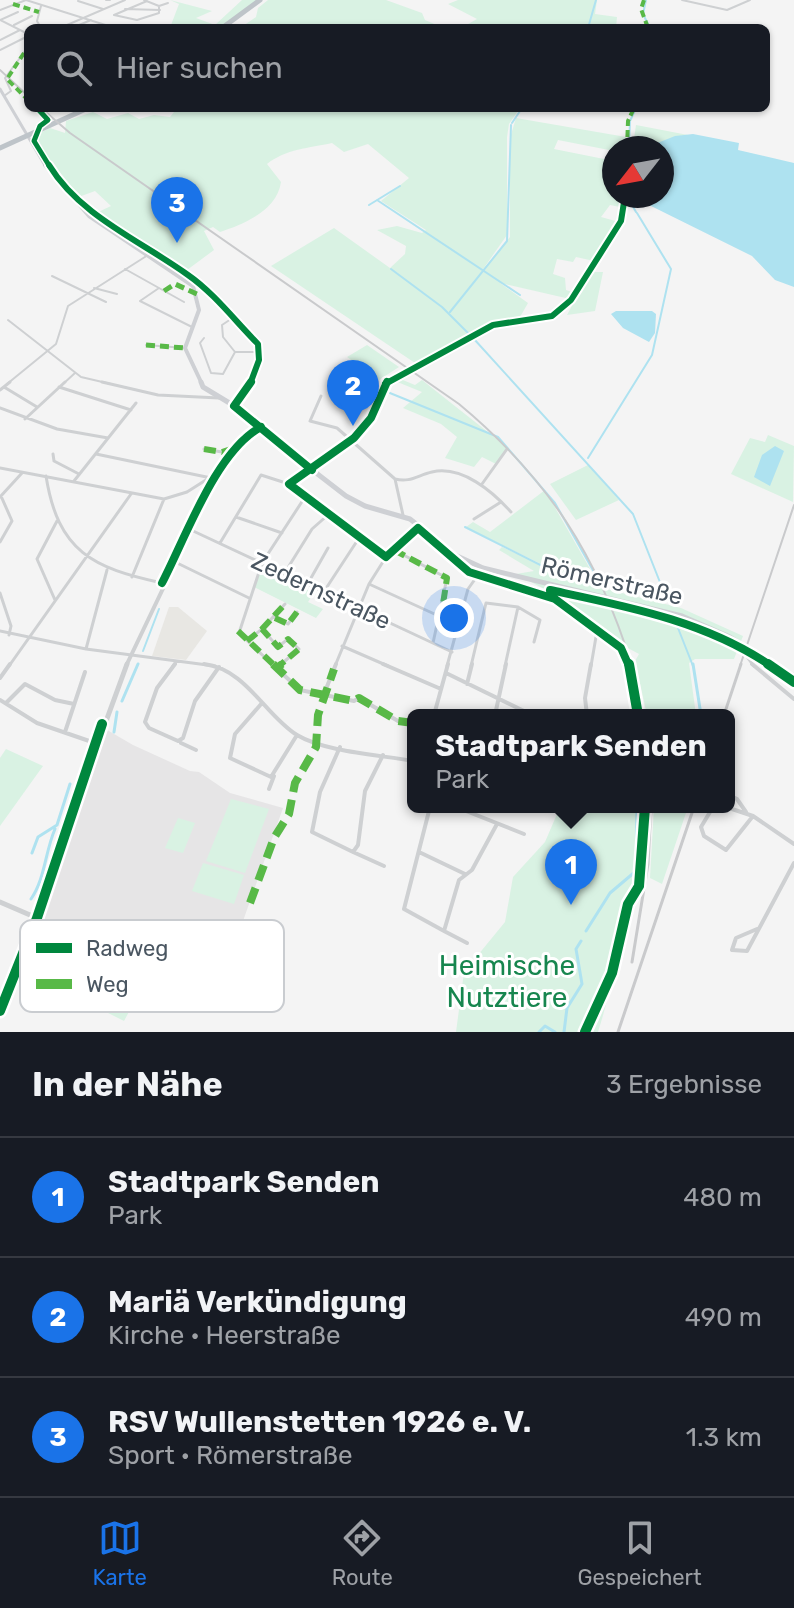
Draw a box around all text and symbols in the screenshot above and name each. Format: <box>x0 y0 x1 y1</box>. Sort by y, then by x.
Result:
search box <box>24 24 770 112</box>
icon: search <box>52 46 96 90</box>
text: Hier suchen <box>116 50 283 86</box>
north arrow <box>602 136 674 208</box>
pin: 3 <box>151 177 203 243</box>
pin: 2 <box>327 360 379 426</box>
street label: Zedernstraße <box>247 547 395 635</box>
street label: Römerstraße <box>538 551 686 611</box>
your location <box>434 598 474 638</box>
popup <box>407 709 735 813</box>
text: Stadtpark Senden <box>435 728 707 764</box>
text: Park <box>435 764 489 795</box>
pin: 1 <box>545 839 597 905</box>
legend <box>20 920 284 1012</box>
text: Radweg <box>86 935 168 962</box>
park label: Heimische Nutztiere <box>439 949 575 1014</box>
text: Weg <box>86 971 129 998</box>
text: In der Nähe <box>32 1064 223 1105</box>
text: 3 Ergebnisse <box>606 1069 762 1100</box>
text: Stadtpark Senden <box>108 1164 380 1200</box>
text: 1 <box>52 1182 64 1213</box>
text: 480 m <box>683 1182 762 1213</box>
text: Park <box>108 1200 162 1231</box>
text: Mariä Verkündigung <box>108 1284 407 1320</box>
text: 2 <box>50 1302 66 1333</box>
text: 490 m <box>685 1302 762 1333</box>
text: Kirche · Heerstraße <box>108 1320 340 1351</box>
text: RSV Wullenstetten 1926 e. V. <box>108 1404 531 1440</box>
text: 3 <box>49 1422 67 1453</box>
text: 1.3 km <box>686 1422 762 1453</box>
text: Sport · Römerstraße <box>108 1440 353 1471</box>
tab: Karte <box>92 1516 147 1591</box>
tab: Route <box>332 1516 393 1591</box>
tab: Gespeichert <box>577 1516 702 1591</box>

